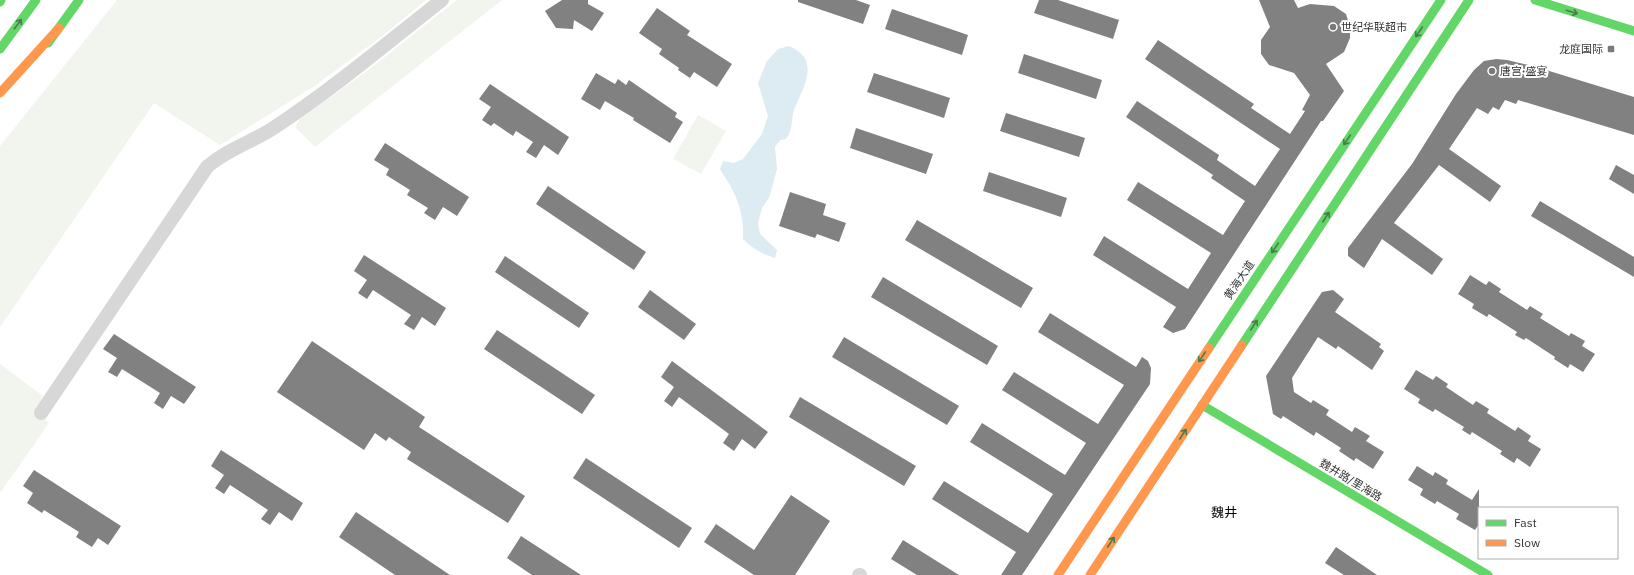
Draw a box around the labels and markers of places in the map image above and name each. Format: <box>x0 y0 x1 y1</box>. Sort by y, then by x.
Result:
place label: 世纪华联超市 <box>1341 20 1407 34</box>
marker: 世纪华联超市 <box>1328 22 1338 32</box>
place label: 龙庭国际 <box>1559 42 1603 56</box>
marker: 龙庭国际 <box>1606 44 1616 54</box>
place label: 唐宫·盛宴 <box>1500 64 1548 78</box>
marker: 唐宫·盛宴 <box>1487 66 1497 76</box>

